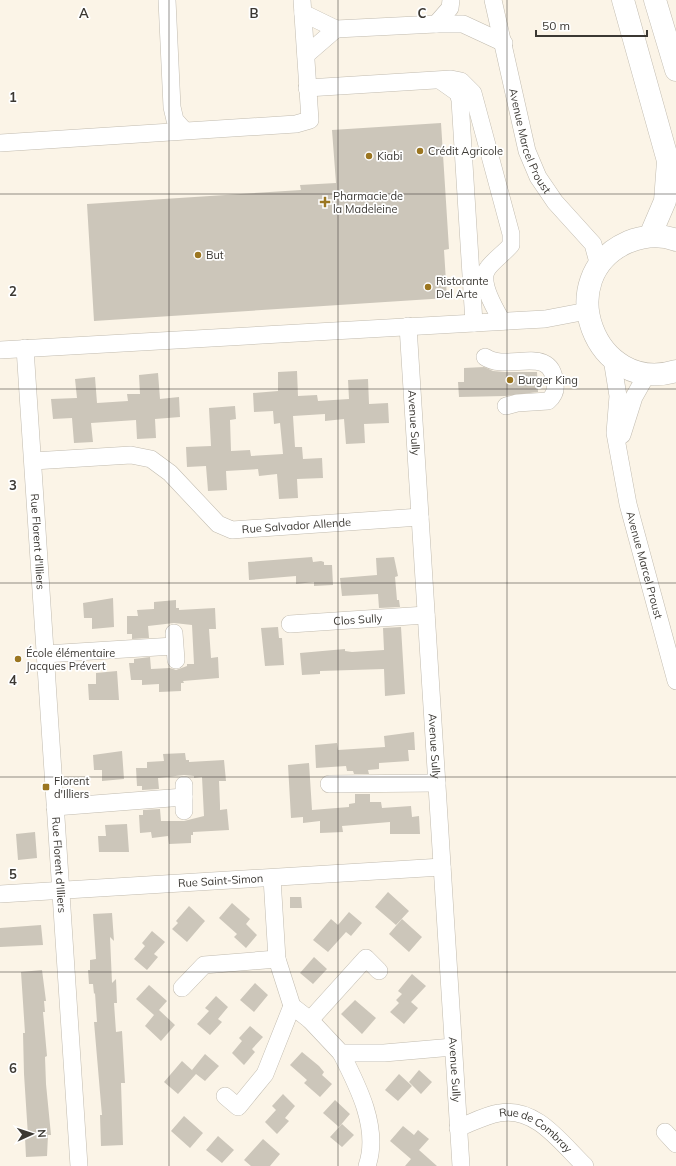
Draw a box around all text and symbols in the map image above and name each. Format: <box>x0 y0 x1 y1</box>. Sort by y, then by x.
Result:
text: A <box>79 5 89 21</box>
text: B <box>250 5 259 21</box>
text: C <box>418 5 427 21</box>
scale bar <box>536 12 647 38</box>
text: 50 m <box>542 18 570 33</box>
street label: Avenue Marcel Proust <box>506 87 554 196</box>
text: 1 <box>9 89 17 105</box>
place label: Crédit Agricole <box>428 144 503 158</box>
marker: Crédit Agricole <box>415 146 425 156</box>
place label: Kiabi <box>377 149 402 163</box>
marker: Kiabi <box>364 151 374 161</box>
place label: Pharmacie de la Madeleine <box>333 189 403 216</box>
marker: Pharmacie de la Madeleine <box>320 197 330 207</box>
place label: But <box>206 248 224 262</box>
marker: But <box>193 250 203 260</box>
place label: Ristorante Del Arte <box>436 274 488 301</box>
marker: Ristorante Del Arte <box>423 282 433 292</box>
text: 2 <box>9 283 17 299</box>
place label: Burger King <box>518 373 578 387</box>
marker: Burger King <box>505 375 515 385</box>
street label: Avenue Sully <box>405 390 423 456</box>
text: 3 <box>9 477 17 493</box>
street label: Rue Florent d'Illiers <box>28 493 48 590</box>
street label: Avenue Marcel Proust <box>623 510 666 621</box>
street label: Rue Salvador Allende <box>241 515 351 536</box>
street label: Clos Sully <box>333 611 383 628</box>
place label: École élémentaire Jacques Prévert <box>26 646 115 673</box>
marker: École élémentaire Jacques Prévert <box>13 654 23 664</box>
text: 4 <box>9 672 17 688</box>
street label: Avenue Sully <box>425 713 444 779</box>
place label: Florent d'Illiers <box>54 774 89 801</box>
marker: Florent d'Illiers <box>41 782 51 792</box>
street label: Rue Florent d'Illiers <box>49 816 69 913</box>
text: 5 <box>9 866 17 882</box>
street label: Rue Saint-Simon <box>177 871 264 890</box>
street label: Avenue Sully <box>446 1036 464 1103</box>
text: 6 <box>9 1060 17 1076</box>
street label: Rue de Combray <box>498 1105 575 1156</box>
north arrow <box>12 1114 52 1154</box>
text: N <box>35 1129 49 1138</box>

